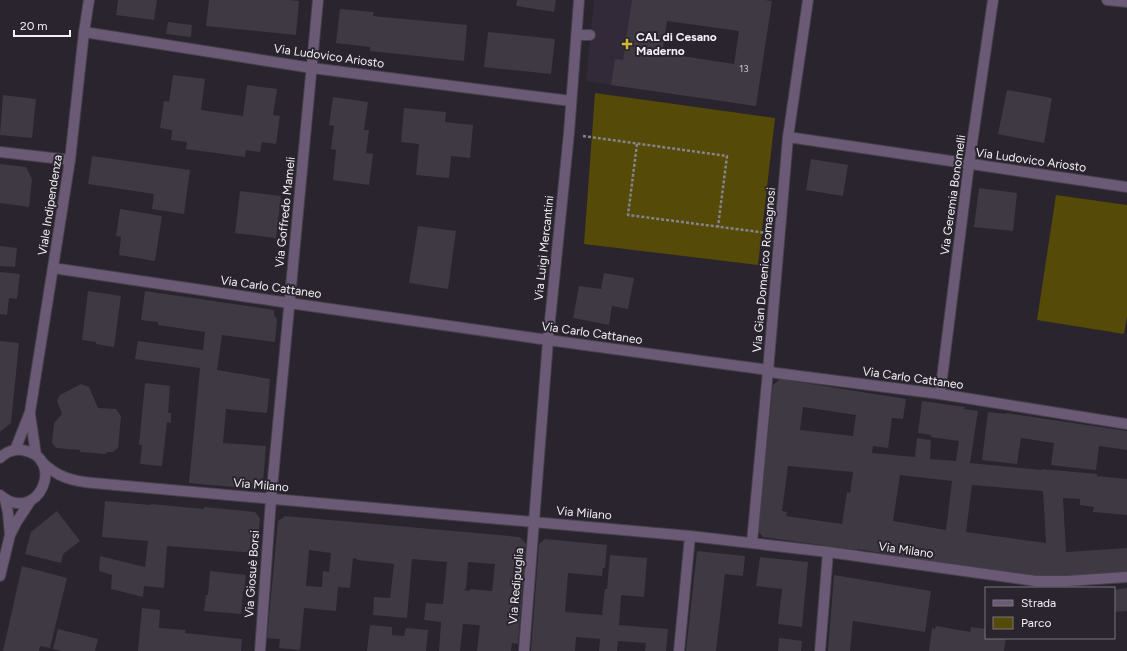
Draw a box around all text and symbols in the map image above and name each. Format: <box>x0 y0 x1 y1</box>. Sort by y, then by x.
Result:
scale bar <box>14 12 70 38</box>
text: 20 m <box>20 19 48 33</box>
place label: CAL di Cesano Maderno <box>636 30 717 58</box>
marker: CAL di Cesano Maderno <box>621 38 633 50</box>
street label: Via Ludovico Ariosto <box>273 41 385 71</box>
house number: 13 <box>739 62 749 75</box>
street label: Via Geremia Bonomelli <box>938 134 968 256</box>
street label: Via Ludovico Ariosto <box>975 145 1087 175</box>
street label: Viale Indipendenza <box>35 154 65 256</box>
street label: Via Goffredo Mameli <box>272 156 298 268</box>
street label: Via Gian Domenico Romagnosi <box>750 187 778 353</box>
street label: Via Luigi Mercantini <box>532 195 556 301</box>
street label: Via Carlo Cattaneo <box>220 273 322 301</box>
street label: Via Carlo Cattaneo <box>541 319 643 347</box>
street label: Via Carlo Cattaneo <box>862 364 964 392</box>
street label: Via Milano <box>233 476 289 494</box>
street label: Via Milano <box>556 504 612 522</box>
street label: Via Giosuè Borsi <box>242 530 262 618</box>
street label: Via Milano <box>878 539 935 561</box>
street label: Via Redipuglia <box>506 547 526 625</box>
legend <box>985 587 1115 639</box>
text: Strada <box>1021 596 1056 610</box>
text: Parco <box>1021 616 1051 630</box>

